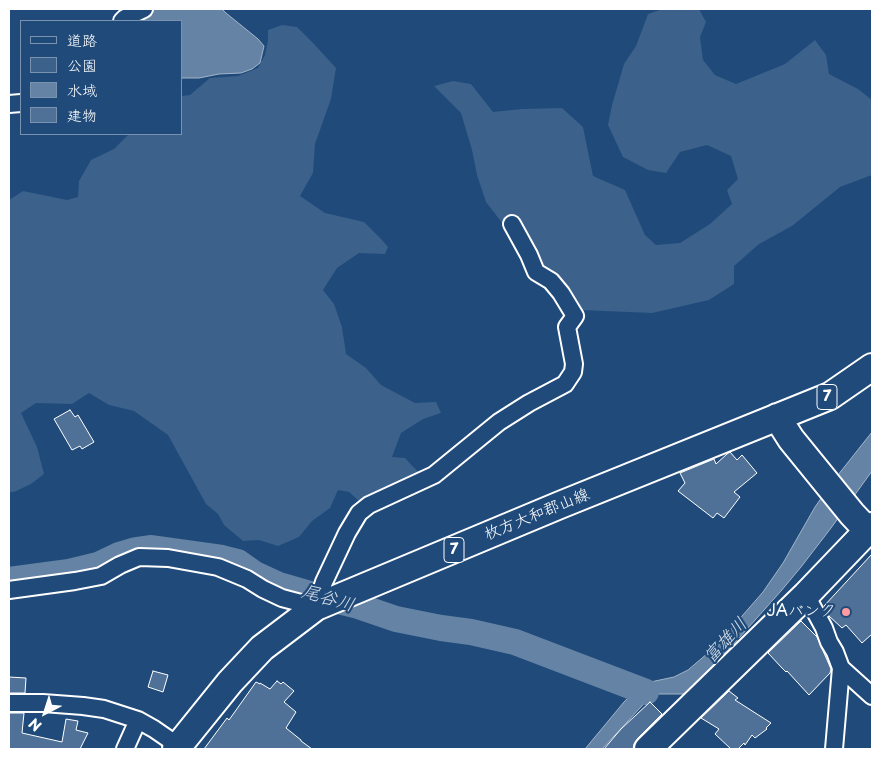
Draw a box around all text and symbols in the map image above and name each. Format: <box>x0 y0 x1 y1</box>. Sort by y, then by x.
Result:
legend <box>20 20 182 135</box>
text: 道路 <box>67 28 97 51</box>
text: 公園 <box>67 53 97 76</box>
text: 水域 <box>67 78 97 101</box>
text: 建物 <box>67 103 97 126</box>
road number: 7 <box>817 384 837 410</box>
street label: 枚方大和郡山線 <box>481 485 593 545</box>
road number: 7 <box>444 538 464 562</box>
water label: 尾谷川 <box>299 581 357 617</box>
place label: JAバンク <box>766 602 836 622</box>
marker: JAバンク <box>840 606 852 618</box>
water label: 富雄川 <box>700 614 752 668</box>
north arrow <box>20 688 70 738</box>
text: N <box>24 713 46 736</box>

